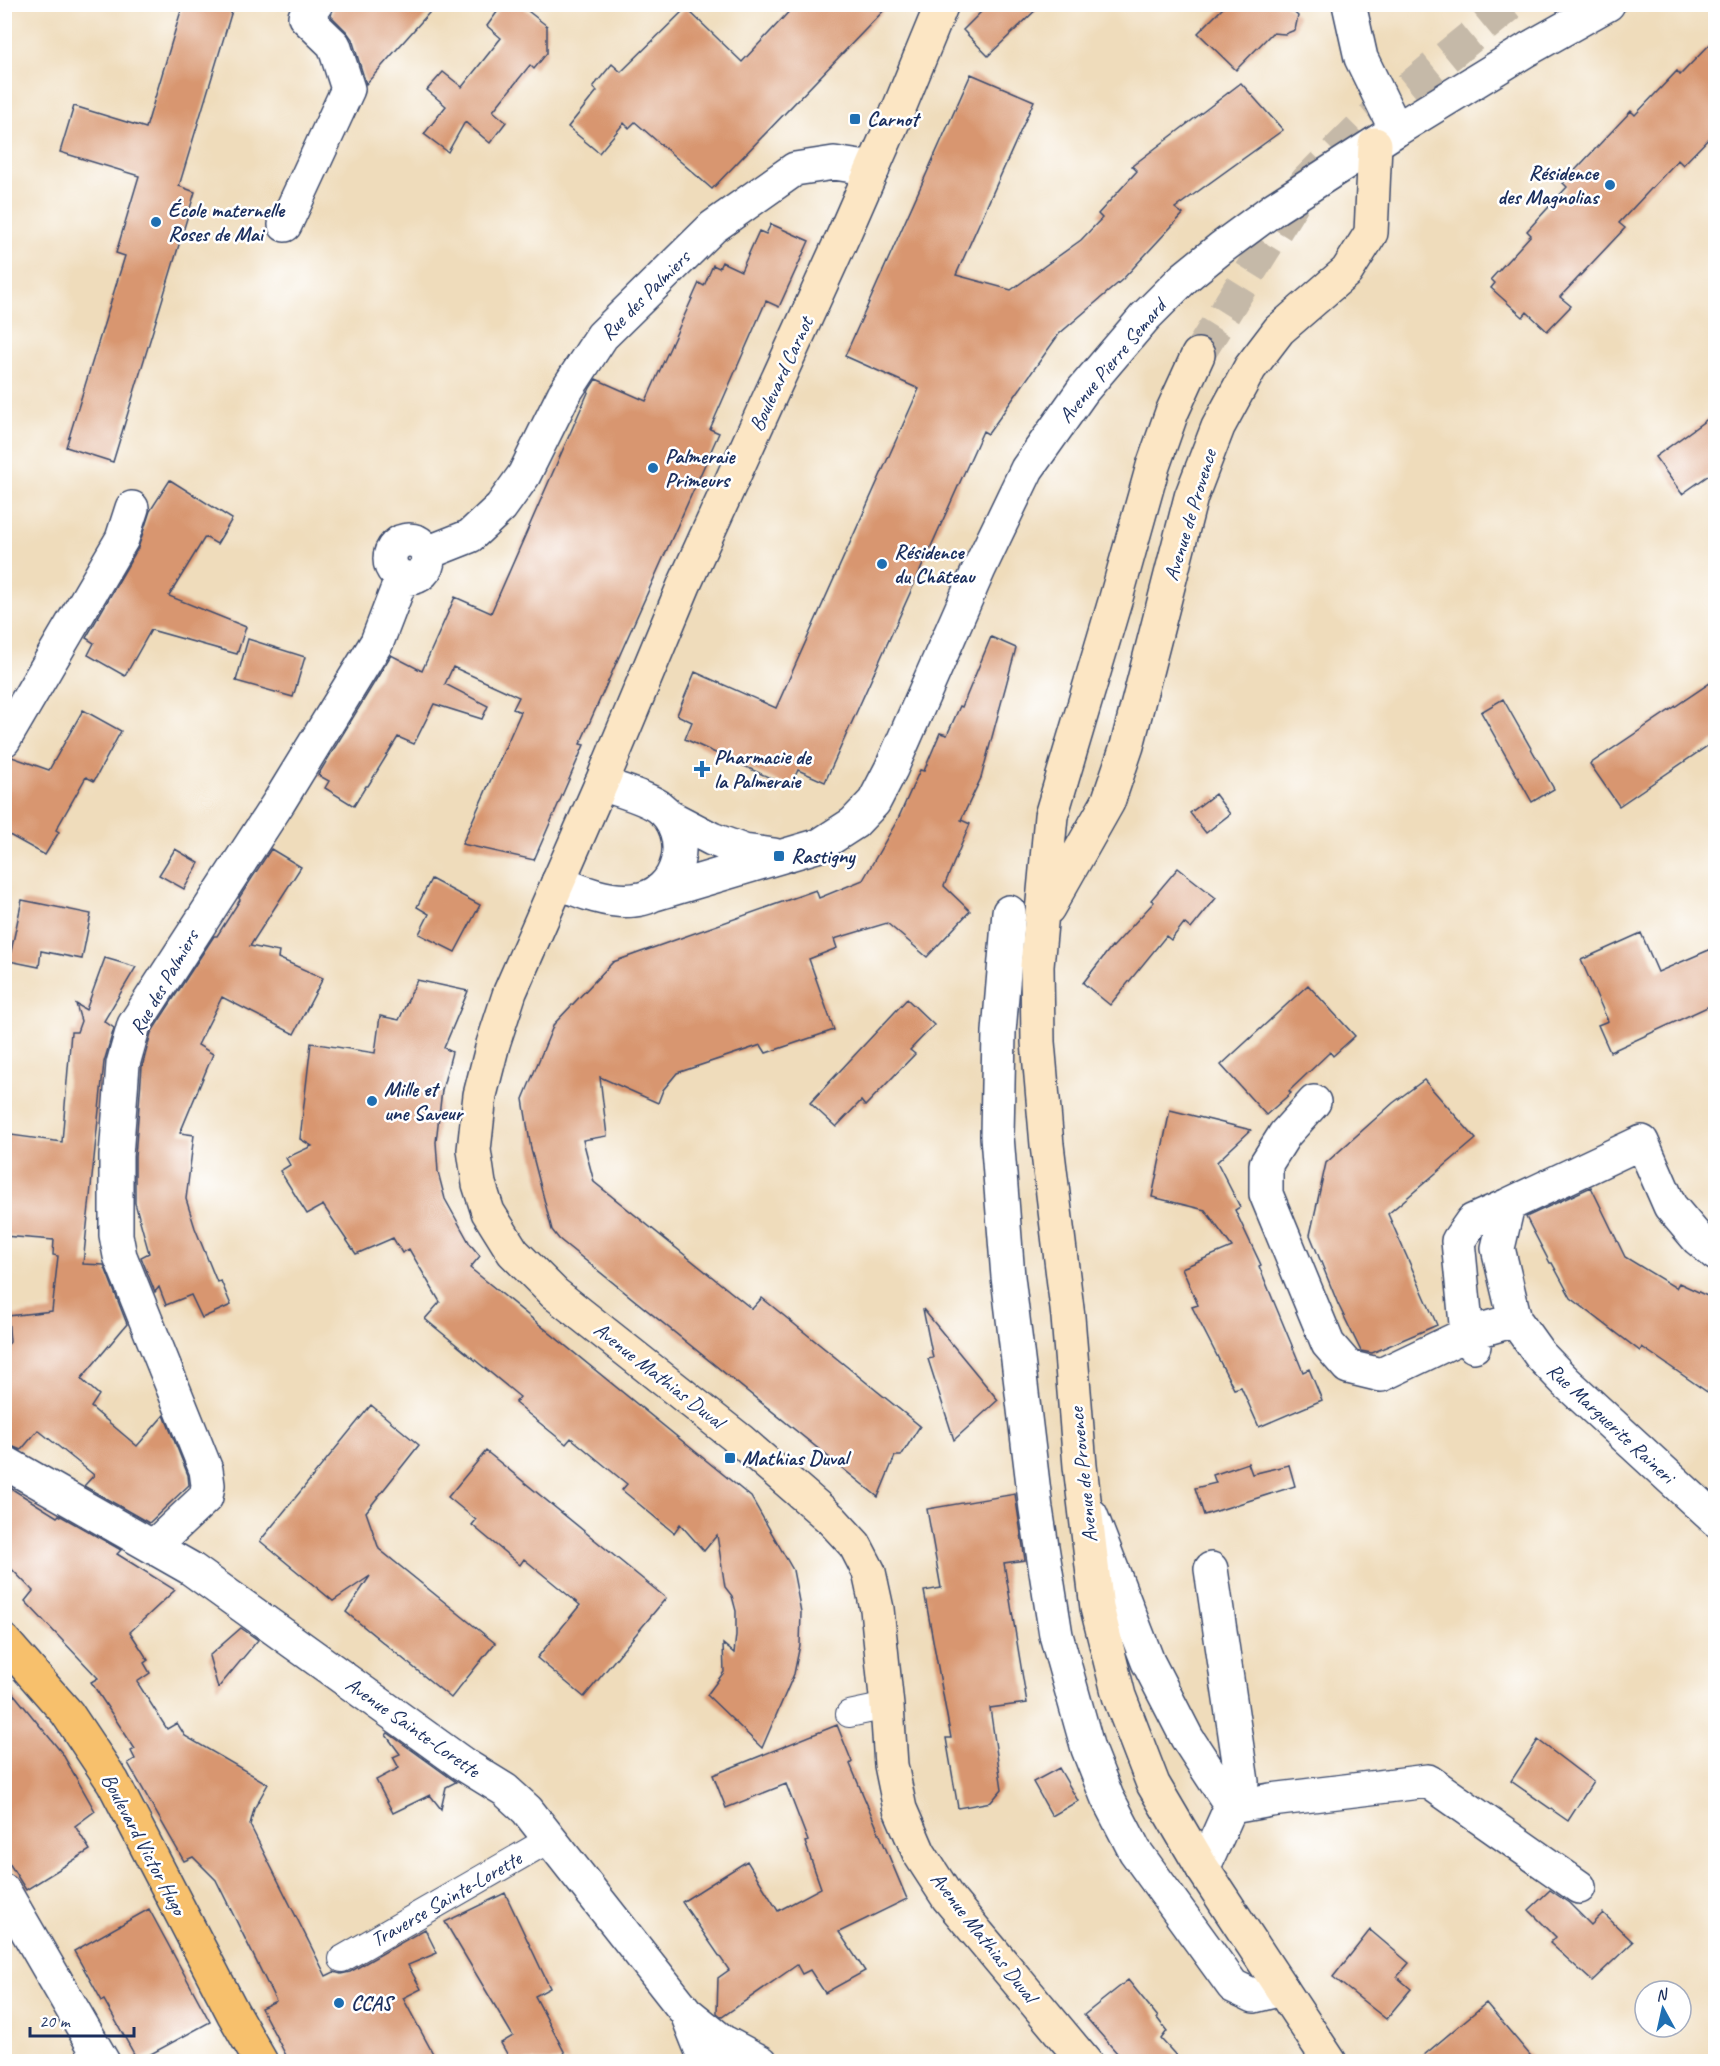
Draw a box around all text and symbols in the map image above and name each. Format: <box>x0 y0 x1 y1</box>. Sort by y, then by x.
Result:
place label: Carnot <box>867 106 921 132</box>
marker: Carnot <box>848 112 862 126</box>
place label: Résidence des Magnolias <box>1497 160 1601 210</box>
marker: Résidence des Magnolias <box>1603 178 1617 192</box>
place label: École maternelle Roses de Mai <box>168 197 286 247</box>
marker: École maternelle Roses de Mai <box>149 215 163 229</box>
street label: Rue des Palmiers <box>595 243 697 345</box>
street label: Avenue Pierre Semard <box>1053 291 1174 428</box>
street label: Boulevard Carnot <box>743 311 820 435</box>
place label: Palmeraie Primeurs <box>665 443 736 493</box>
street label: Avenue de Provence <box>1158 444 1223 584</box>
marker: Palmeraie Primeurs <box>646 461 660 475</box>
place label: Résidence du Château <box>894 539 977 589</box>
marker: Résidence du Château <box>875 557 889 571</box>
place label: Pharmacie de la Palmeraie <box>714 744 813 794</box>
marker: Pharmacie de la Palmeraie <box>695 762 709 776</box>
place label: Rastigny <box>791 843 856 870</box>
marker: Rastigny <box>772 849 786 863</box>
street label: Rue des Palmiers <box>124 923 205 1039</box>
place label: Mille et une Saveur <box>384 1076 464 1126</box>
marker: Mille et une Saveur <box>365 1094 379 1108</box>
street label: Avenue Mathias Duval <box>589 1316 732 1436</box>
street label: Rue Marguerite Raineri <box>1542 1357 1683 1491</box>
street label: Avenue de Provence <box>1063 1404 1103 1544</box>
place label: Mathias Duval <box>742 1445 852 1471</box>
marker: Mathias Duval <box>723 1451 737 1465</box>
street label: Avenue Sainte-Lorette <box>341 1671 486 1784</box>
street label: Boulevard Victor Hugo <box>96 1769 193 1921</box>
street label: Traverse Sainte-Lorette <box>366 1845 527 1953</box>
street label: Avenue Mathias Duval <box>925 1867 1045 2010</box>
north arrow <box>1633 1979 1693 2039</box>
text: N <box>1655 1984 1670 2006</box>
place label: CCAS <box>351 1990 395 2016</box>
marker: CCAS <box>332 1996 346 2010</box>
scale bar <box>30 2000 134 2038</box>
text: 20 m <box>39 2010 72 2032</box>

